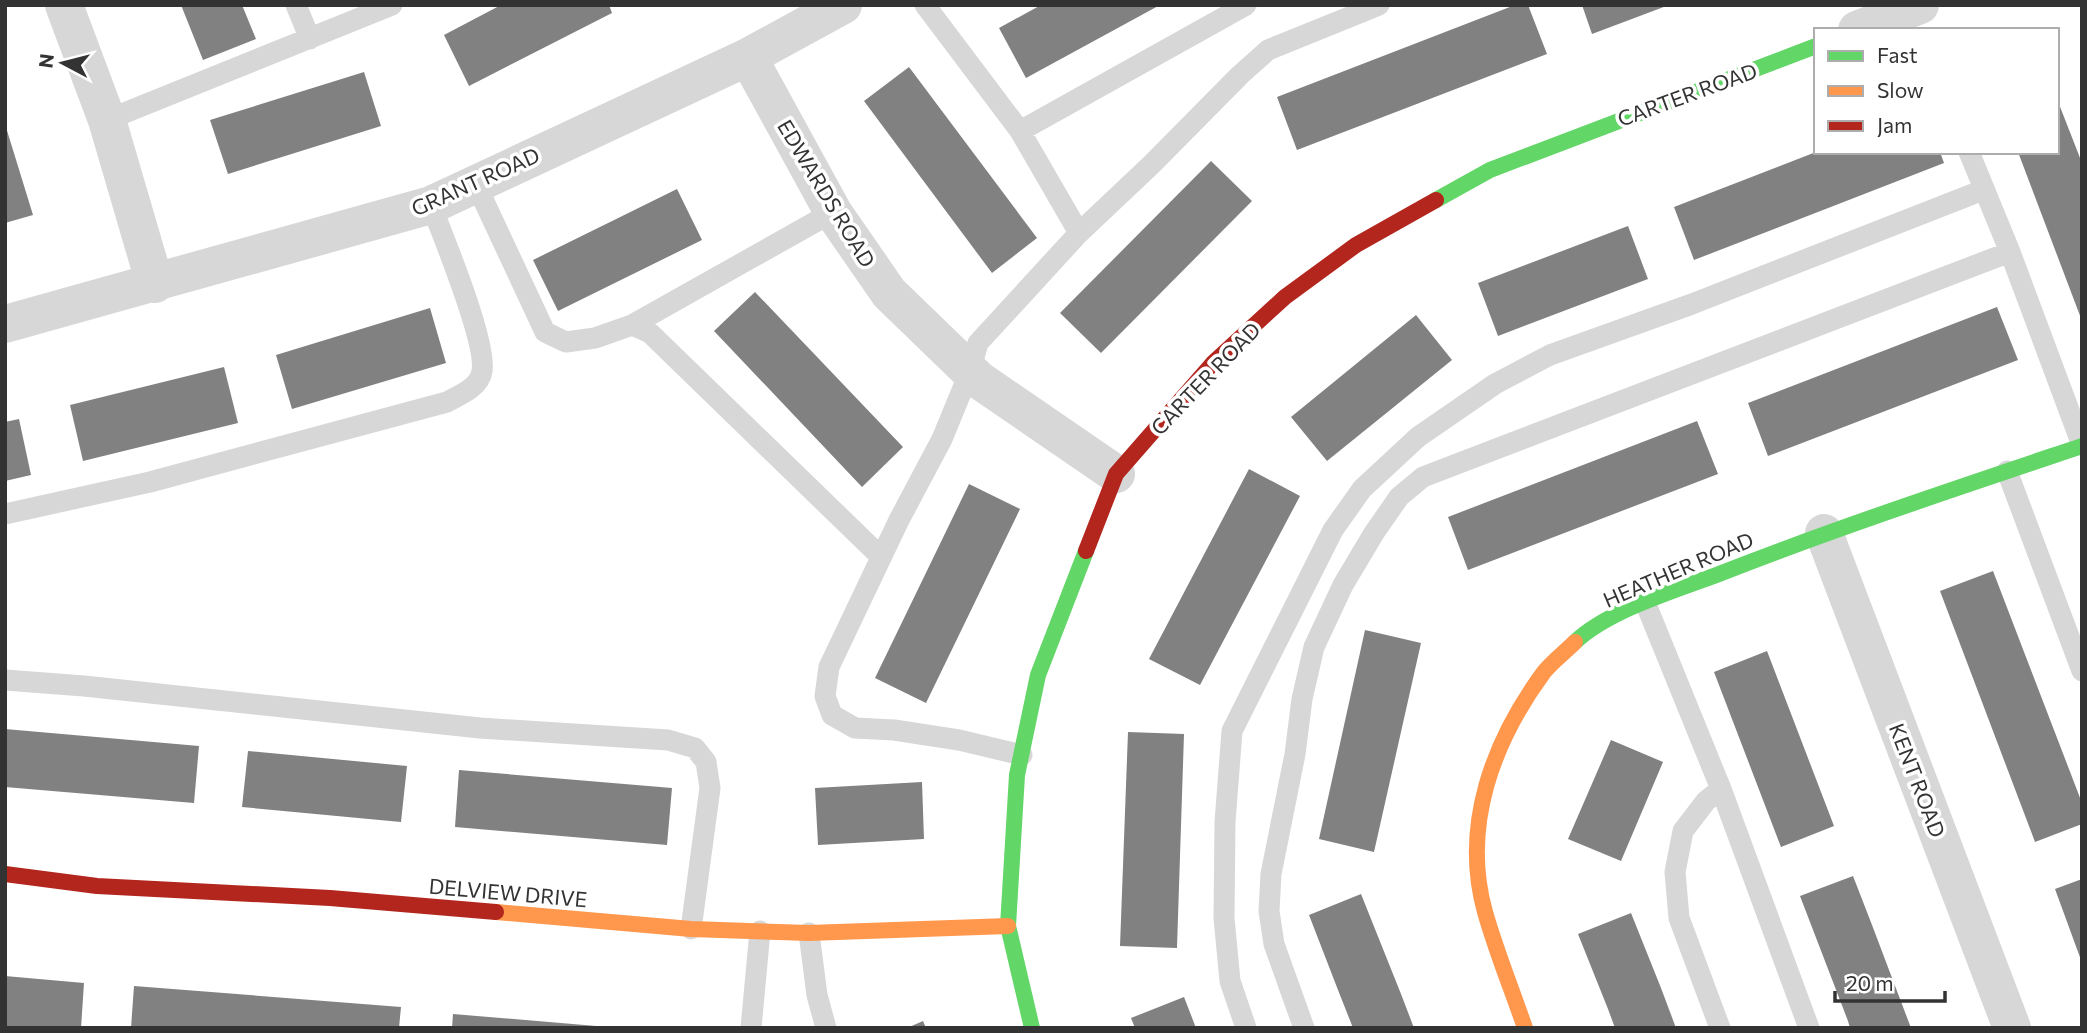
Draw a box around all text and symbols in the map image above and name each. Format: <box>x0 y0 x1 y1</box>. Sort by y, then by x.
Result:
north arrow <box>28 28 98 98</box>
legend <box>1814 28 2059 154</box>
text: Fast <box>1877 42 1918 67</box>
text: N <box>33 52 58 69</box>
street label: CARTER ROAD <box>1614 57 1760 131</box>
text: Slow <box>1877 77 1924 102</box>
text: Jam <box>1877 112 1912 137</box>
street label: EDWARDS ROAD <box>773 115 881 271</box>
street label: GRANT ROAD <box>407 142 543 220</box>
street label: CARTER ROAD <box>1145 317 1265 439</box>
street label: HEATHER ROAD <box>1599 526 1757 612</box>
street label: KENT ROAD <box>1885 719 1951 841</box>
street label: DELVIEW DRIVE <box>428 873 588 911</box>
scale bar <box>1835 960 1945 1004</box>
text: 20 m <box>1846 970 1894 995</box>

